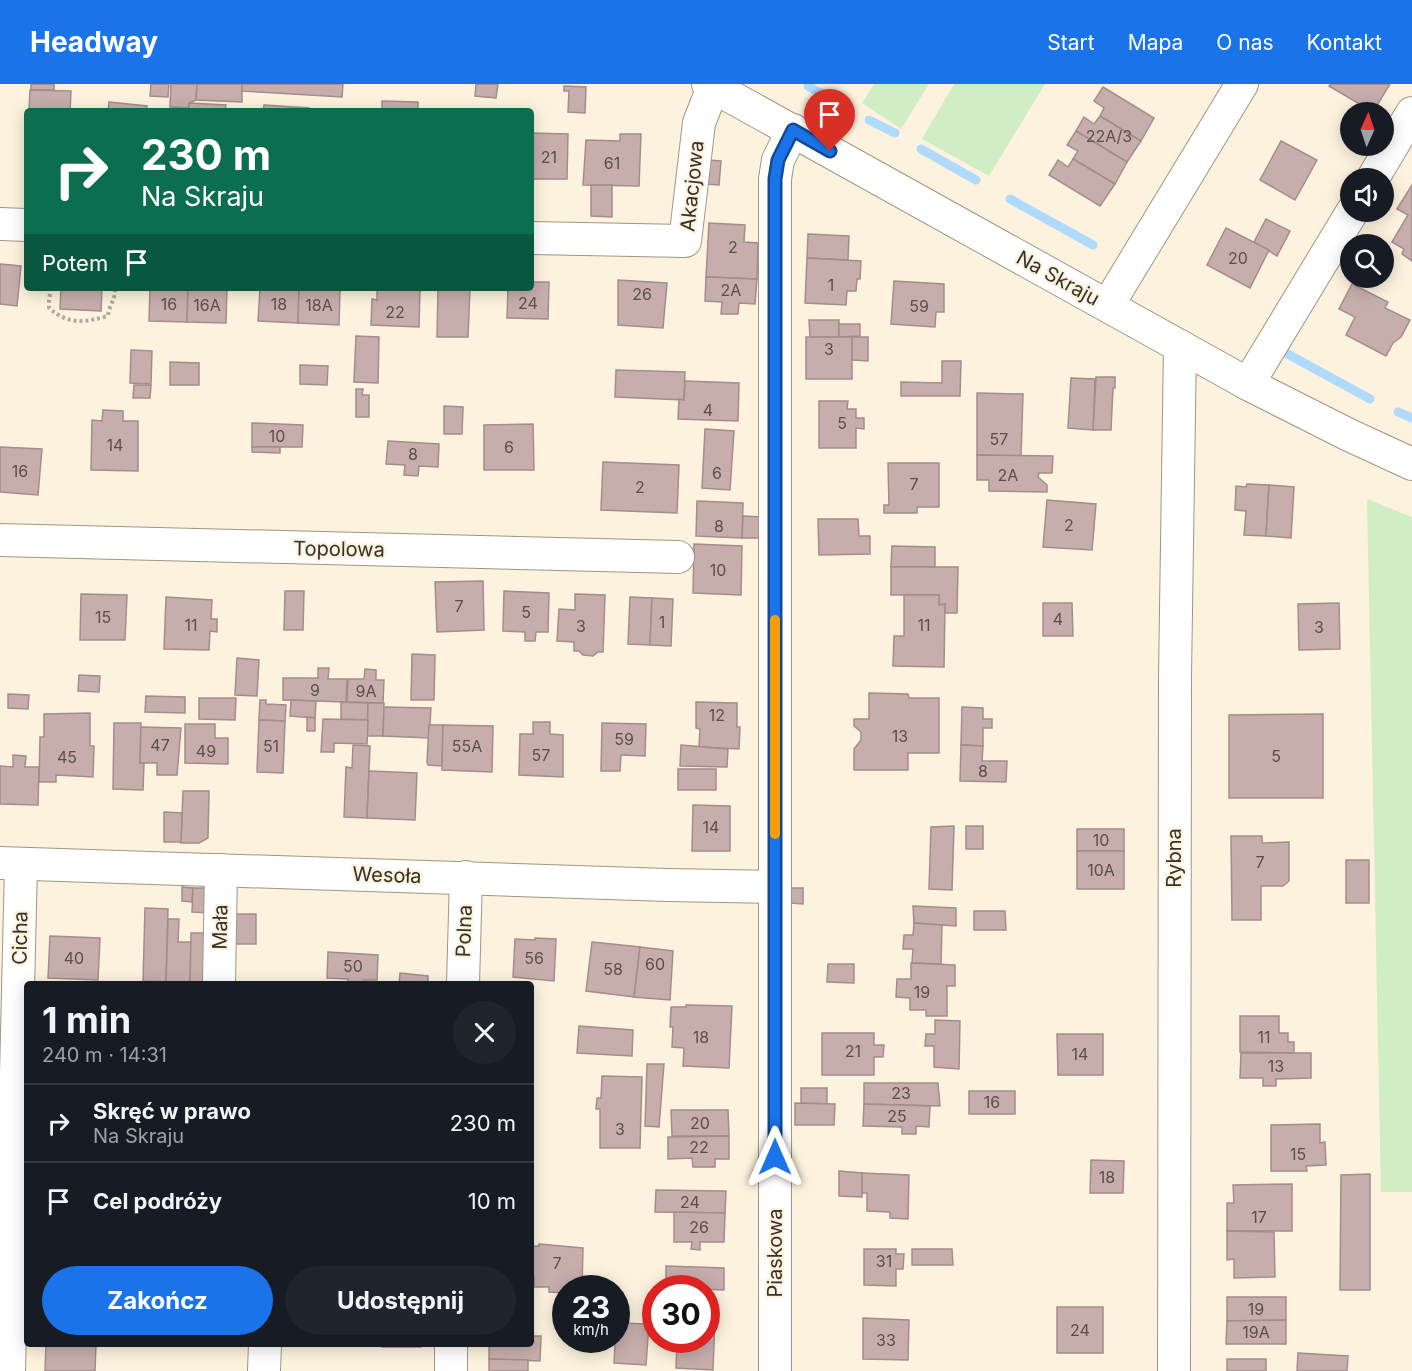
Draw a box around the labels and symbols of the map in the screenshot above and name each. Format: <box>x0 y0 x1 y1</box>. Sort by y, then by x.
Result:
pin <box>804 89 855 151</box>
north arrow <box>1340 102 1394 156</box>
house number: 22A/3 <box>1086 126 1132 146</box>
street label: Akacjowa <box>675 139 709 233</box>
house number: 21 <box>541 147 557 167</box>
house number: 61 <box>604 153 620 173</box>
house number: 2 <box>728 237 738 257</box>
street label: Na Skraju <box>1012 245 1104 311</box>
house number: 20 <box>1228 248 1248 268</box>
house number: 1 <box>828 275 834 295</box>
house number: 2A <box>721 280 741 300</box>
house number: 26 <box>632 284 652 304</box>
house number: 24 <box>518 293 538 313</box>
house number: 16 <box>161 294 177 314</box>
house number: 18 <box>271 294 287 314</box>
house number: 16A <box>193 295 221 315</box>
house number: 18A <box>305 295 333 315</box>
house number: 59 <box>909 296 929 316</box>
house number: 22 <box>385 302 405 322</box>
house number: 3 <box>824 339 834 359</box>
house number: 4 <box>703 400 713 420</box>
house number: 5 <box>837 413 847 433</box>
house number: 10 <box>269 426 285 446</box>
house number: 57 <box>990 429 1008 449</box>
house number: 14 <box>107 435 123 455</box>
house number: 6 <box>504 437 514 457</box>
house number: 8 <box>408 444 418 464</box>
house number: 16 <box>12 461 28 481</box>
house number: 6 <box>712 463 722 483</box>
house number: 2A <box>998 465 1018 485</box>
house number: 7 <box>909 474 919 494</box>
house number: 2 <box>635 477 645 497</box>
house number: 2 <box>1064 515 1074 535</box>
house number: 8 <box>714 516 724 536</box>
street label: Topolowa <box>293 536 385 562</box>
house number: 10 <box>710 560 726 580</box>
house number: 7 <box>454 596 464 616</box>
house number: 5 <box>521 602 531 622</box>
house number: 15 <box>95 607 111 627</box>
house number: 4 <box>1053 609 1063 629</box>
house number: 1 <box>659 612 665 632</box>
house number: 11 <box>184 615 198 635</box>
house number: 11 <box>917 615 931 635</box>
house number: 3 <box>576 616 586 636</box>
house number: 3 <box>1314 617 1324 637</box>
house number: 9 <box>310 680 320 700</box>
house number: 9A <box>356 681 376 701</box>
house number: 12 <box>709 705 725 725</box>
house number: 13 <box>892 726 908 746</box>
house number: 59 <box>614 729 634 749</box>
house number: 47 <box>150 735 170 755</box>
house number: 51 <box>263 736 279 756</box>
house number: 55A <box>452 736 482 756</box>
house number: 49 <box>196 741 216 761</box>
house number: 57 <box>532 745 550 765</box>
house number: 5 <box>1271 746 1281 766</box>
house number: 45 <box>57 747 77 767</box>
house number: 8 <box>978 761 988 781</box>
house number: 14 <box>703 817 719 837</box>
street label: Rybna <box>1162 828 1186 888</box>
house number: 10 <box>1093 830 1109 850</box>
house number: 7 <box>1255 852 1265 872</box>
house number: 10A <box>1087 860 1115 880</box>
street label: Wesoła <box>352 862 422 888</box>
street label: Mała <box>208 904 232 950</box>
street label: Polna <box>451 904 477 958</box>
street label: Cicha <box>8 911 32 965</box>
house number: 40 <box>64 948 84 968</box>
house number: 56 <box>524 948 544 968</box>
house number: 60 <box>645 954 665 974</box>
house number: 50 <box>343 956 363 976</box>
house number: 58 <box>603 959 623 979</box>
house number: 19 <box>914 982 930 1002</box>
house number: 18 <box>693 1027 709 1047</box>
house number: 11 <box>1257 1027 1271 1047</box>
house number: 21 <box>845 1041 861 1061</box>
house number: 14 <box>1072 1044 1088 1064</box>
house number: 13 <box>1268 1056 1284 1076</box>
house number: 23 <box>891 1083 911 1103</box>
house number: 16 <box>984 1092 1000 1112</box>
house number: 25 <box>887 1106 907 1126</box>
house number: 20 <box>690 1113 710 1133</box>
house number: 3 <box>615 1119 625 1139</box>
position arrow <box>743 1125 807 1189</box>
house number: 22 <box>689 1137 709 1157</box>
house number: 15 <box>1290 1144 1306 1164</box>
house number: 18 <box>1099 1167 1115 1187</box>
house number: 24 <box>680 1192 700 1212</box>
house number: 17 <box>1251 1207 1267 1227</box>
street label: Piaskowa <box>763 1208 787 1298</box>
house number: 26 <box>689 1217 709 1237</box>
house number: 31 <box>876 1251 892 1271</box>
house number: 7 <box>552 1253 562 1273</box>
speed limit sign: 30 <box>642 1275 720 1353</box>
house number: 19 <box>1248 1299 1264 1319</box>
house number: 24 <box>1070 1320 1090 1340</box>
house number: 19A <box>1242 1322 1270 1342</box>
house number: 33 <box>876 1330 896 1350</box>

